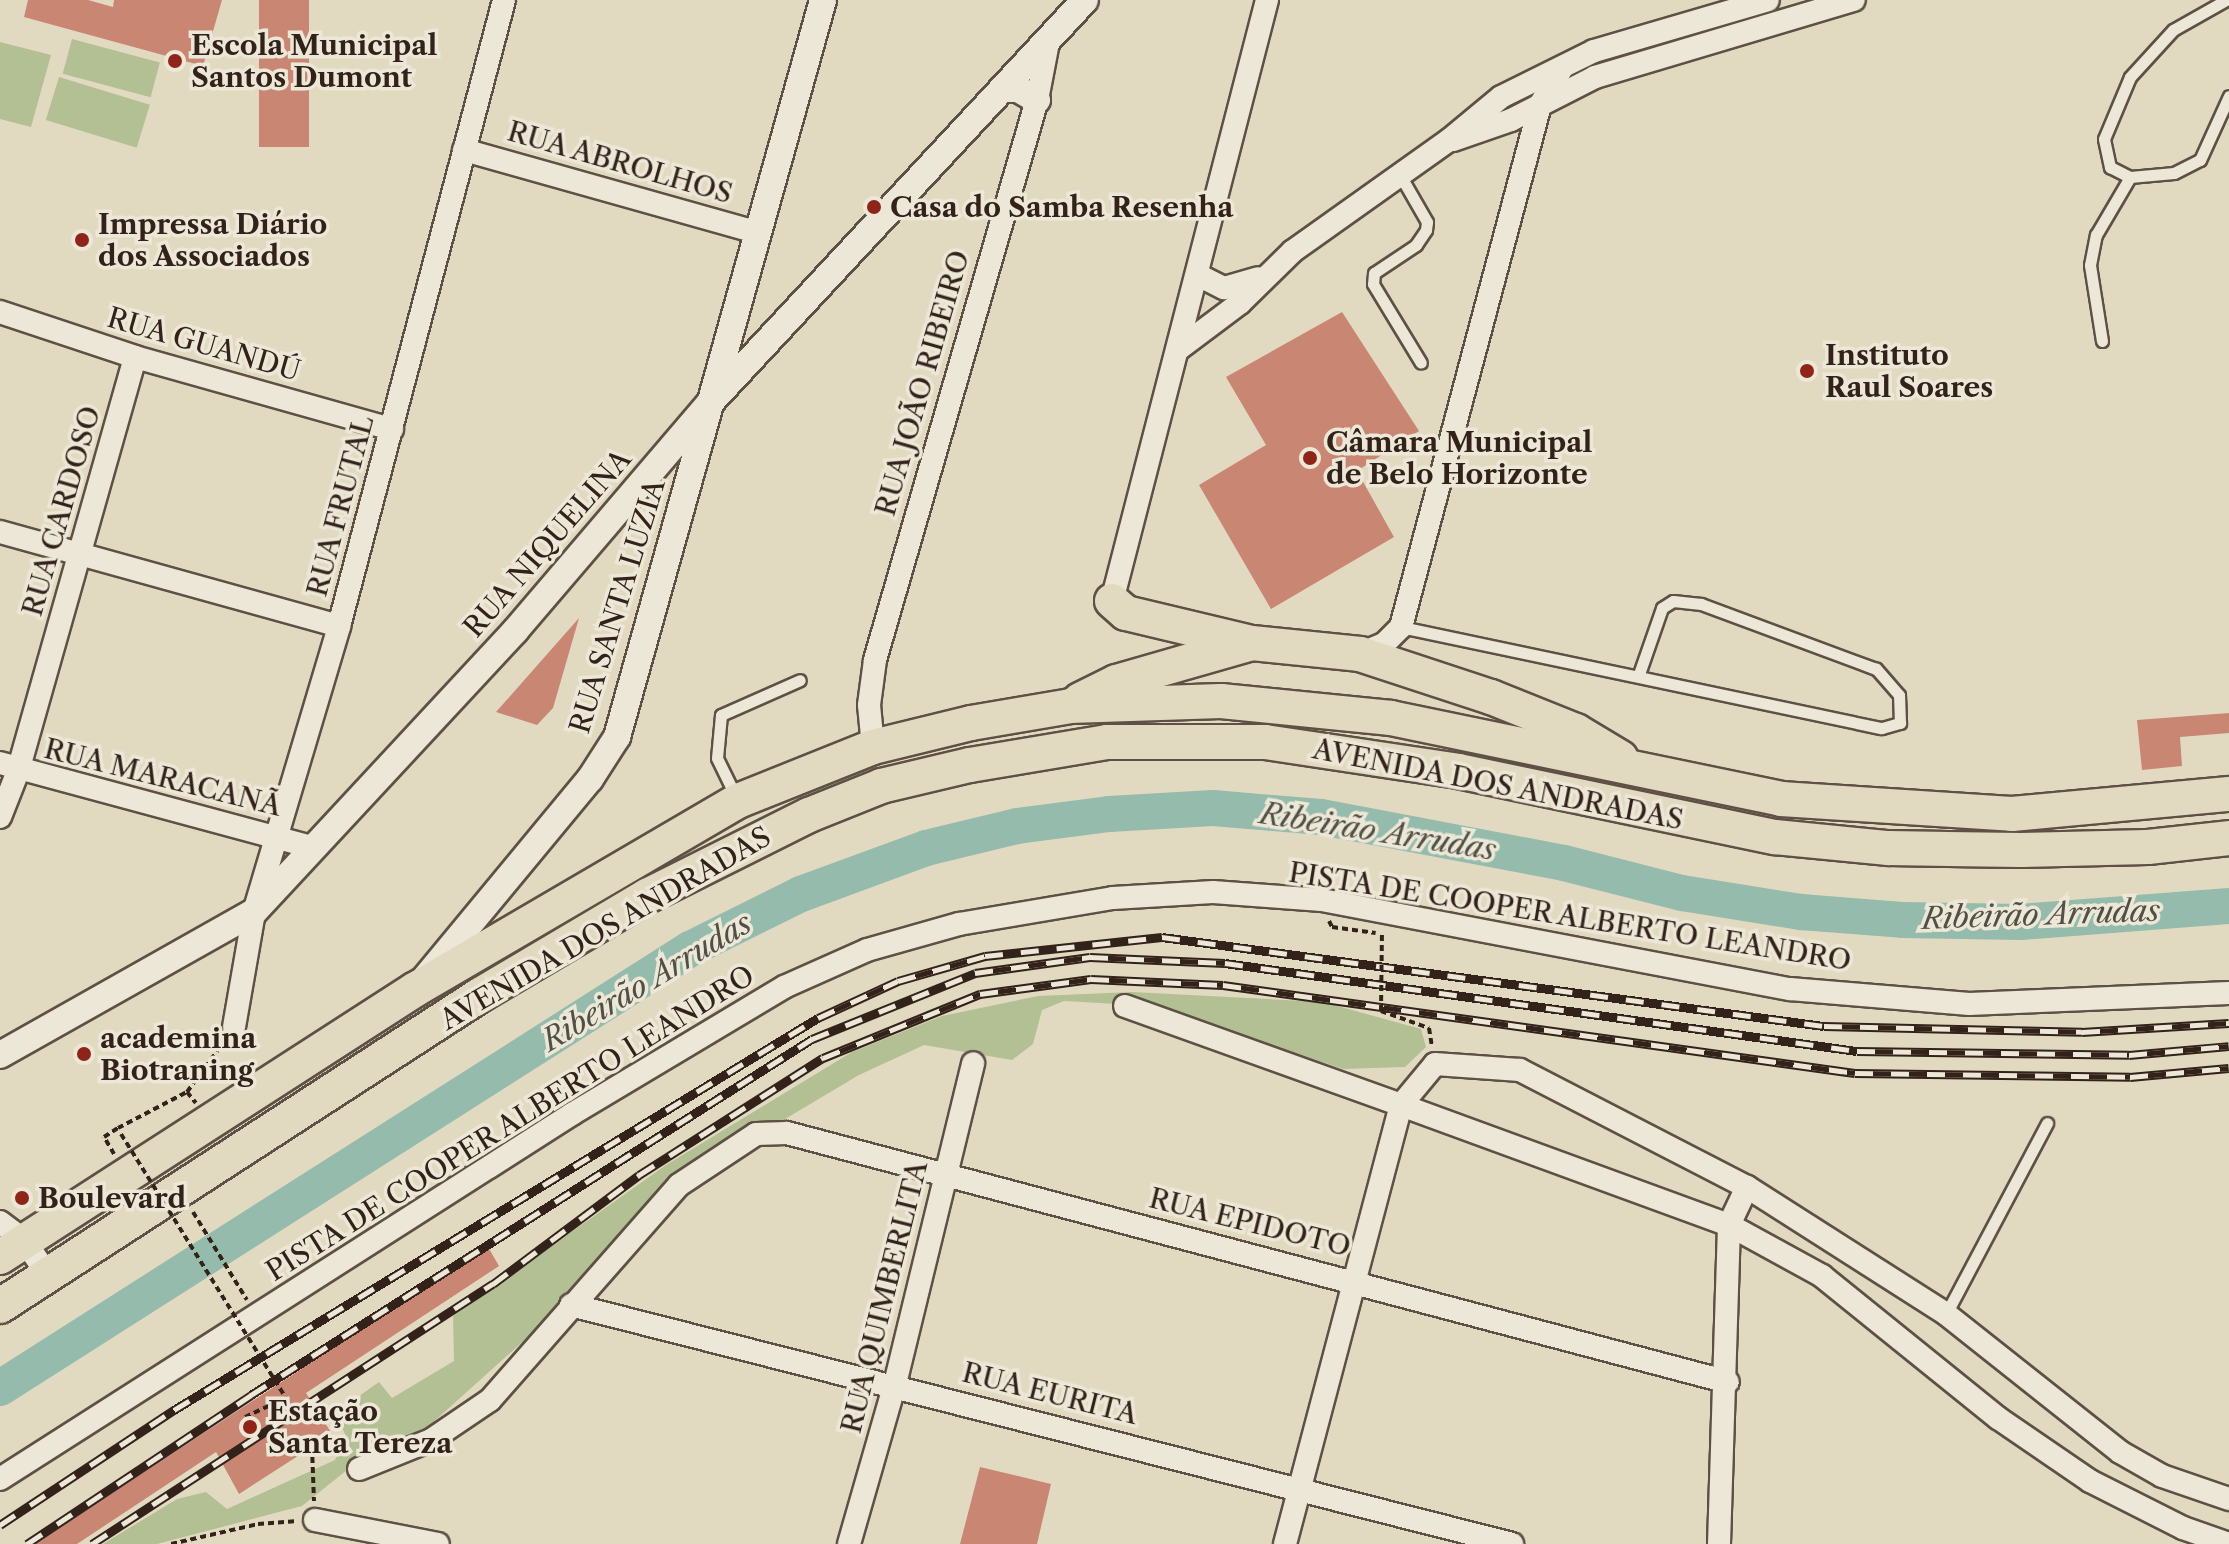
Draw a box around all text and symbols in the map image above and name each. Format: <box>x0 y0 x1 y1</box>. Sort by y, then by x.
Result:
place label: Escola Municipal Santos Dumont <box>191 28 438 94</box>
marker: Escola Municipal Santos Dumont <box>166 52 184 70</box>
street label: RUA ABROLHOS <box>503 114 737 210</box>
place label: Casa do Samba Resenha <box>890 190 1234 224</box>
marker: Casa do Samba Resenha <box>865 198 883 216</box>
place label: Impressa Diário dos Associados <box>98 207 328 273</box>
marker: Impressa Diário dos Associados <box>73 231 91 249</box>
street label: RUA JOÃO RIBEIRO <box>868 246 976 520</box>
street label: RUA GUANDÚ <box>103 300 305 388</box>
place label: Instituto Raul Soares <box>1825 338 1993 404</box>
marker: Instituto Raul Soares <box>1796 360 1818 382</box>
street label: RUA CARDOSO <box>15 402 107 620</box>
street label: RUA FRUTAL <box>300 411 380 601</box>
place label: Câmara Municipal de Belo Horizonte <box>1326 425 1593 491</box>
street label: RUA NIQUELINA <box>456 442 638 644</box>
marker: Câmara Municipal de Belo Horizonte <box>1301 449 1319 467</box>
street label: RUA SANTA LUZIA <box>562 474 672 738</box>
street label: RUA MARACANÃ <box>40 731 286 823</box>
street label: AVENIDA DOS ANDRADAS <box>1309 731 1687 837</box>
water label: Ribeirão Arrudas <box>1257 796 1499 868</box>
street label: AVENIDA DOS ANDRADAS <box>433 819 777 1037</box>
street label: PISTA DE COOPER ALBERTO LEANDRO <box>1285 855 1855 977</box>
water label: Ribeirão Arrudas <box>1921 893 2161 937</box>
water label: Ribeirão Arrudas <box>536 905 758 1059</box>
street label: PISTA DE COOPER ALBERTO LEANDRO <box>258 957 762 1289</box>
place label: academina Biotraning <box>100 1021 257 1087</box>
marker: academina Biotraning <box>75 1045 93 1063</box>
street label: RUA QUIMBERLITA <box>834 1157 934 1437</box>
place label: Boulevard <box>38 1181 186 1215</box>
street label: RUA EPIDOTO <box>1145 1181 1355 1263</box>
marker: Boulevard <box>13 1189 31 1207</box>
street label: RUA EURITA <box>958 1355 1142 1431</box>
place label: Estação Santa Tereza <box>268 1394 454 1460</box>
marker: Estação Santa Tereza <box>239 1416 261 1438</box>

